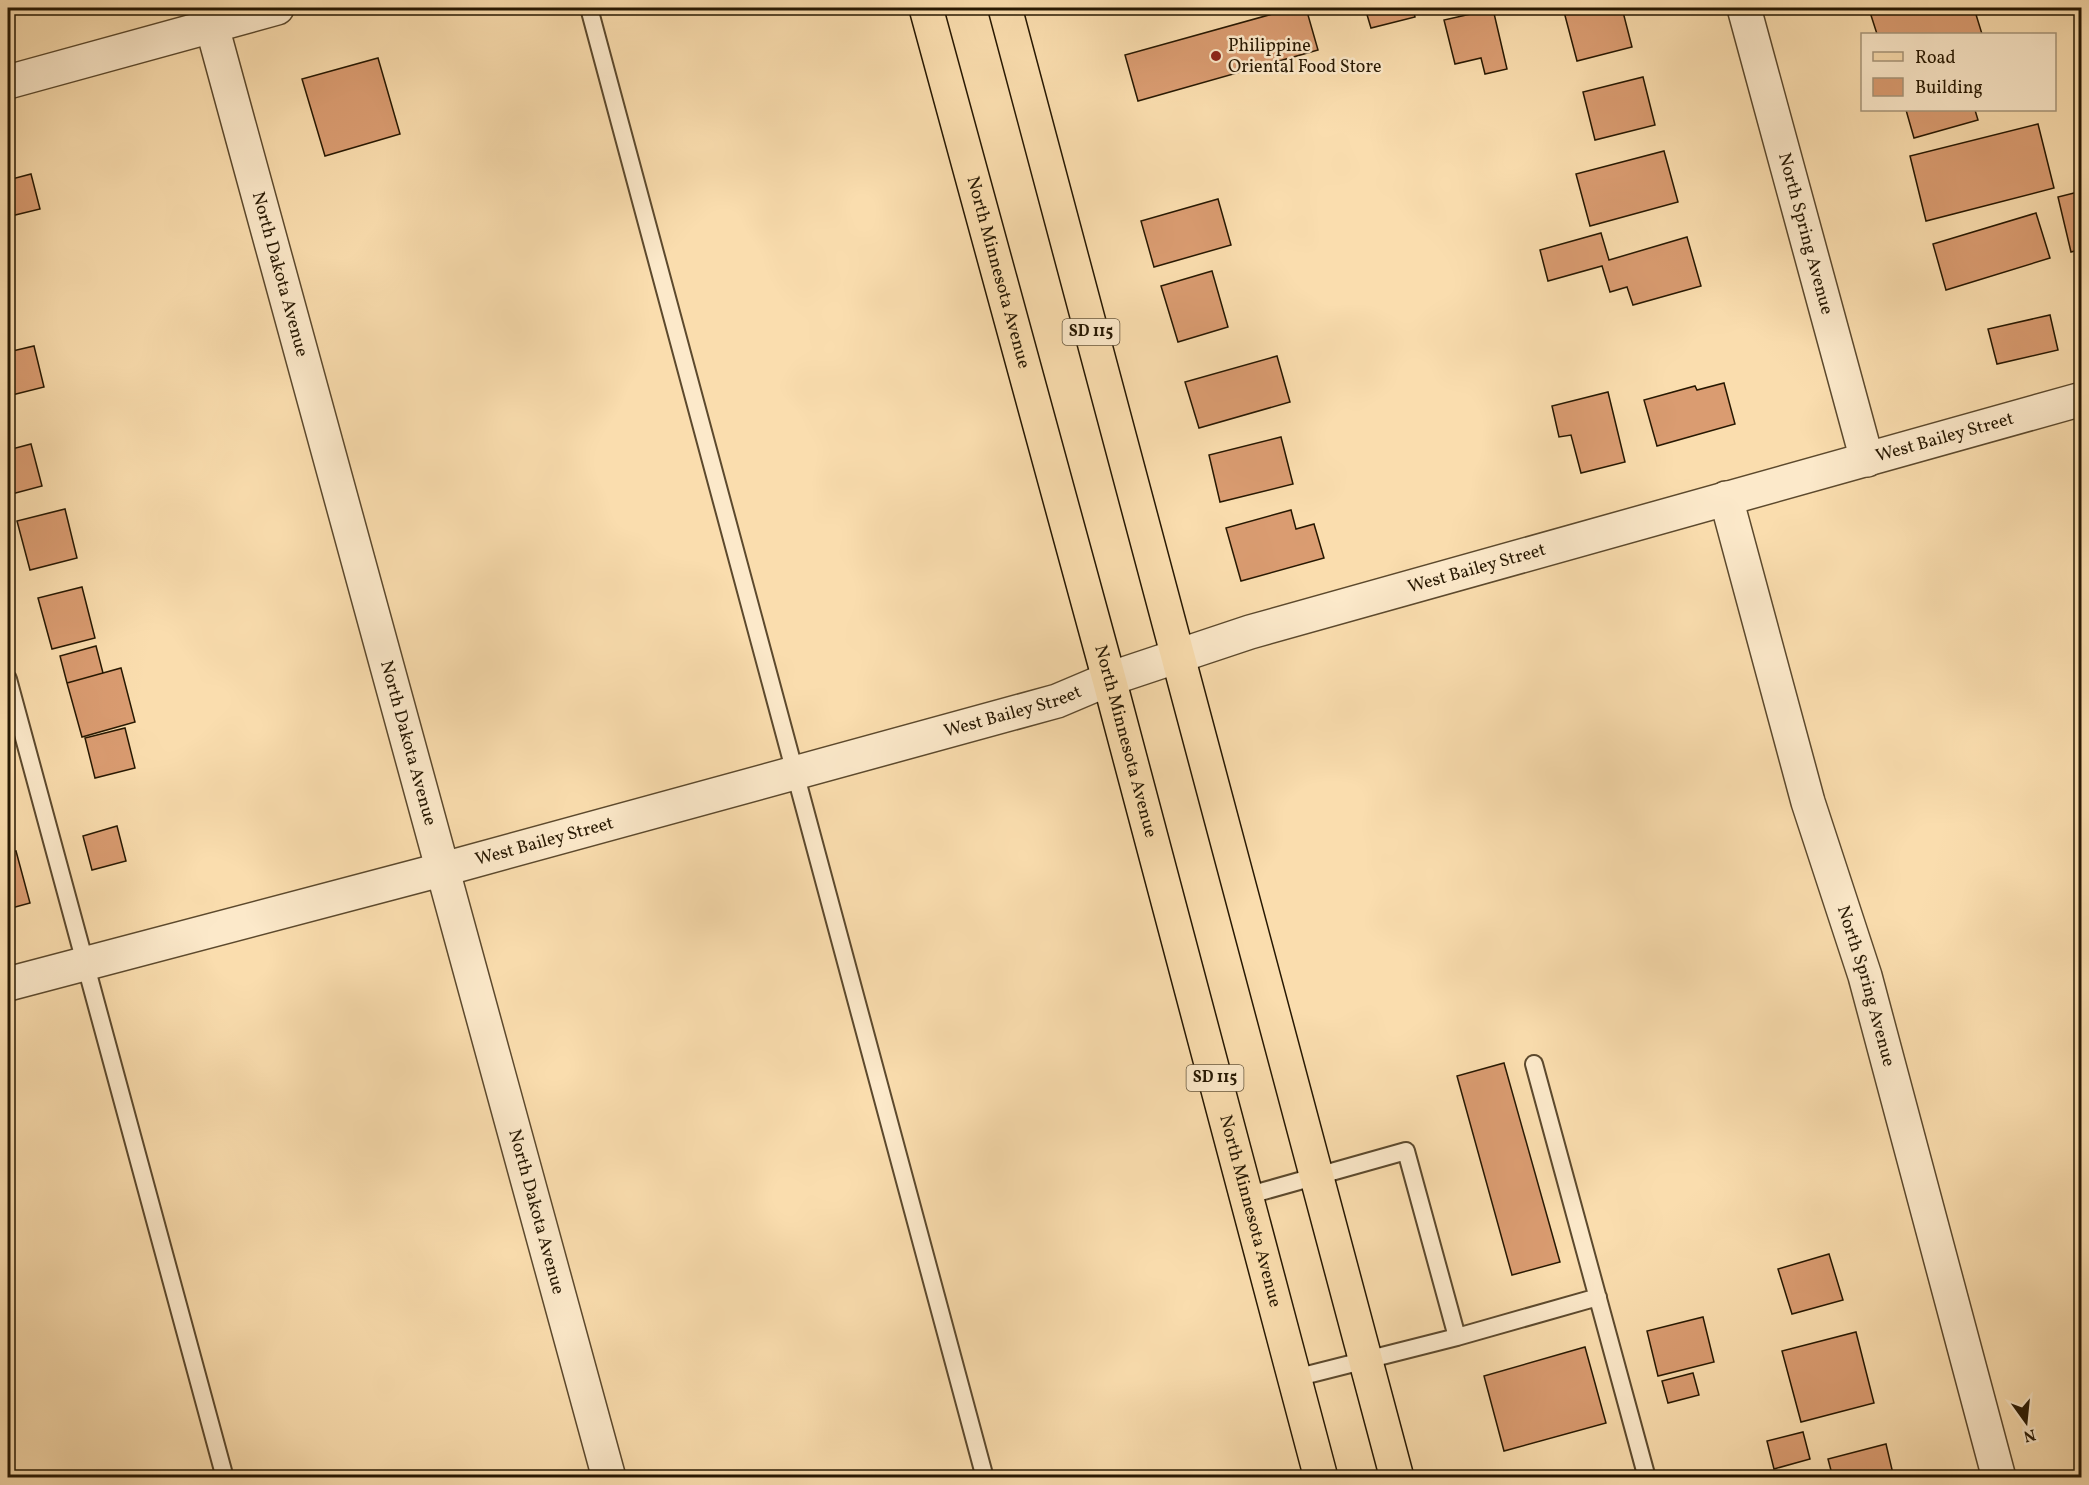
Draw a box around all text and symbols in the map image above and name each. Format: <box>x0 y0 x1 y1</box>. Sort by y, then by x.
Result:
legend <box>1861 33 2056 111</box>
place label: Philippine Oriental Food Store <box>1228 34 1382 80</box>
text: Road <box>1915 46 1956 71</box>
marker: Philippine Oriental Food Store <box>1209 49 1223 63</box>
text: Building <box>1915 76 1983 101</box>
street label: North Spring Avenue <box>1771 150 1839 318</box>
street label: North Minnesota Avenue <box>960 173 1036 371</box>
street label: North Dakota Avenue <box>245 189 314 360</box>
road number: SD 115 <box>1062 319 1120 345</box>
street label: West Bailey Street <box>1873 406 2017 469</box>
street label: West Bailey Street <box>1405 537 1549 600</box>
street label: North Minnesota Avenue <box>1088 642 1163 840</box>
street label: North Dakota Avenue <box>373 658 443 828</box>
street label: West Bailey Street <box>941 680 1085 744</box>
street label: West Bailey Street <box>472 811 616 872</box>
street label: North Spring Avenue <box>1830 902 1901 1070</box>
road number: SD 115 <box>1186 1065 1244 1091</box>
street label: North Minnesota Avenue <box>1213 1112 1288 1310</box>
street label: North Dakota Avenue <box>502 1126 571 1297</box>
north arrow <box>1996 1392 2056 1452</box>
text: N <box>2021 1422 2038 1447</box>

